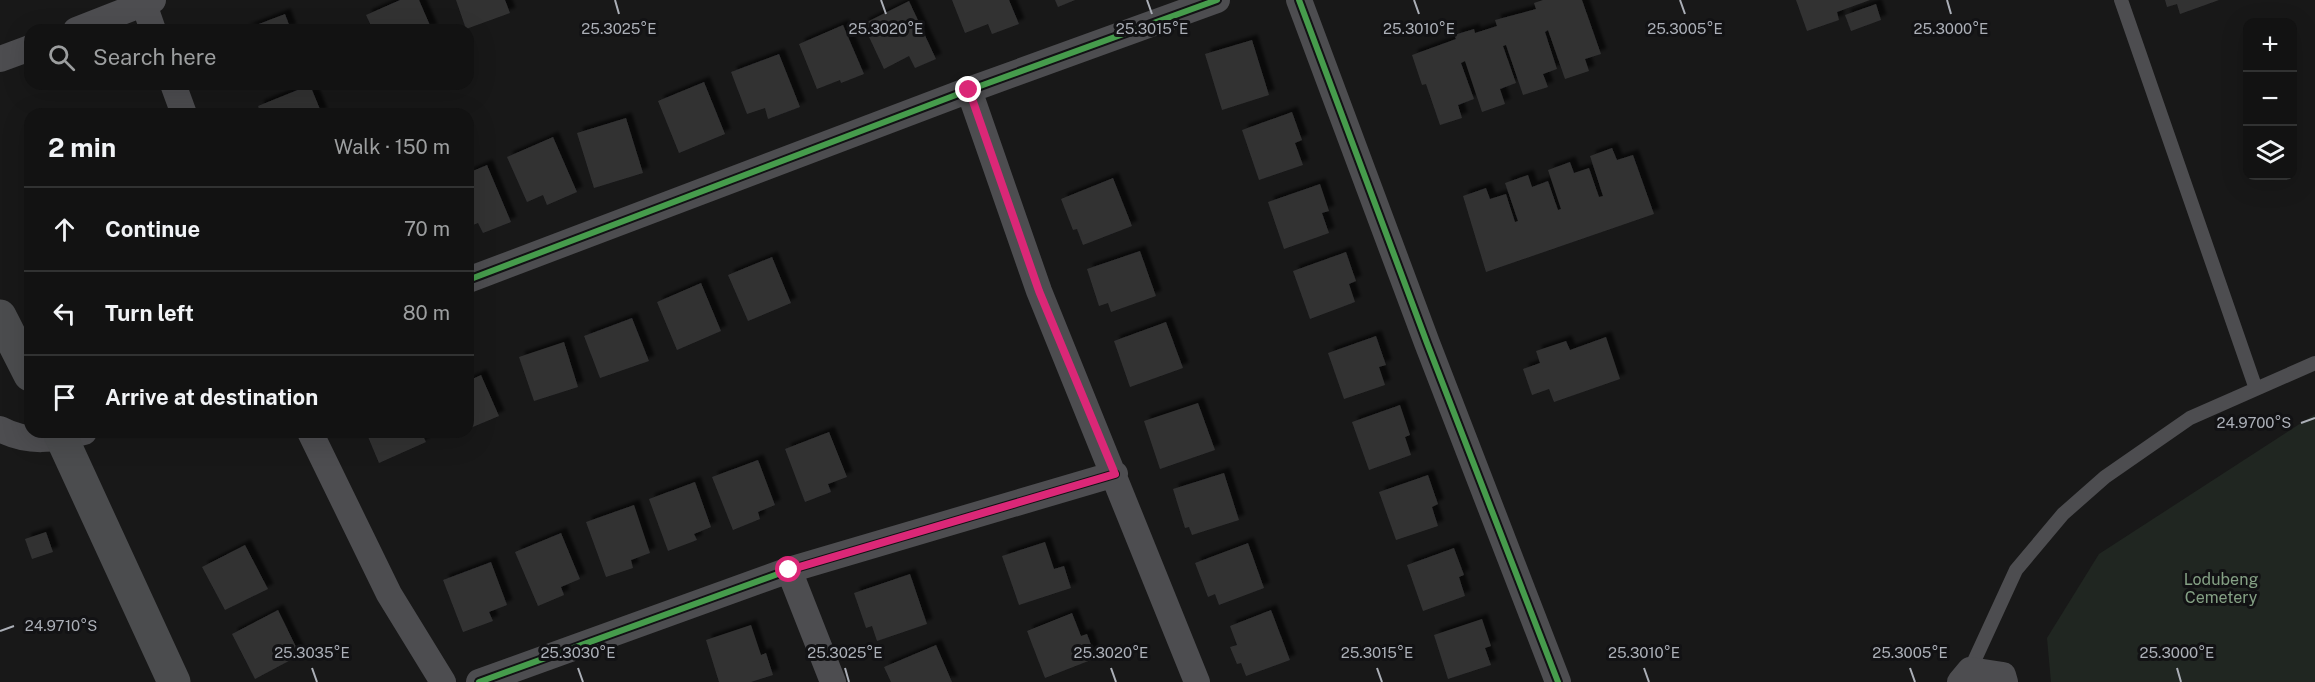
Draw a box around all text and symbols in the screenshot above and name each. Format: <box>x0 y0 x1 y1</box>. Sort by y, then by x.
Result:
map controls <box>2243 18 2297 180</box>
button: + <box>2243 18 2297 72</box>
text: 25.3025°E <box>581 20 657 37</box>
text: 25.3020°E <box>849 20 923 37</box>
text: 25.3015°E <box>1116 20 1188 37</box>
text: 25.3010°E <box>1383 20 1455 37</box>
text: 25.3005°E <box>1647 20 1723 37</box>
text: 25.3000°E <box>1914 20 1988 37</box>
search box <box>24 24 474 90</box>
icon: search <box>45 41 78 74</box>
text: Search here <box>93 44 217 70</box>
button: − <box>2243 72 2297 126</box>
route end <box>955 76 981 102</box>
button: layers <box>2243 126 2297 180</box>
text: 2 min <box>48 132 116 163</box>
text: Walk · 150 m <box>334 135 450 159</box>
icon: ahead <box>48 213 81 246</box>
text: Continue <box>105 216 200 242</box>
text: 70 m <box>404 217 450 241</box>
icon: left <box>48 297 81 330</box>
text: Turn left <box>105 300 194 326</box>
text: 80 m <box>403 301 450 325</box>
icon: arrive <box>48 381 81 414</box>
text: Arrive at destination <box>105 384 318 410</box>
text: 24.9700°S <box>2217 414 2291 431</box>
route start <box>775 556 801 582</box>
park label: Lodubeng Cemetery <box>2184 570 2258 607</box>
text: 24.9710°S <box>25 617 97 634</box>
text: 25.3035°E <box>274 644 350 661</box>
text: 25.3030°E <box>540 644 616 661</box>
text: 25.3025°E <box>807 644 883 661</box>
text: 25.3020°E <box>1074 644 1148 661</box>
text: 25.3015°E <box>1341 644 1413 661</box>
text: 25.3010°E <box>1608 644 1680 661</box>
text: 25.3005°E <box>1872 644 1948 661</box>
text: 25.3000°E <box>2140 644 2214 661</box>

